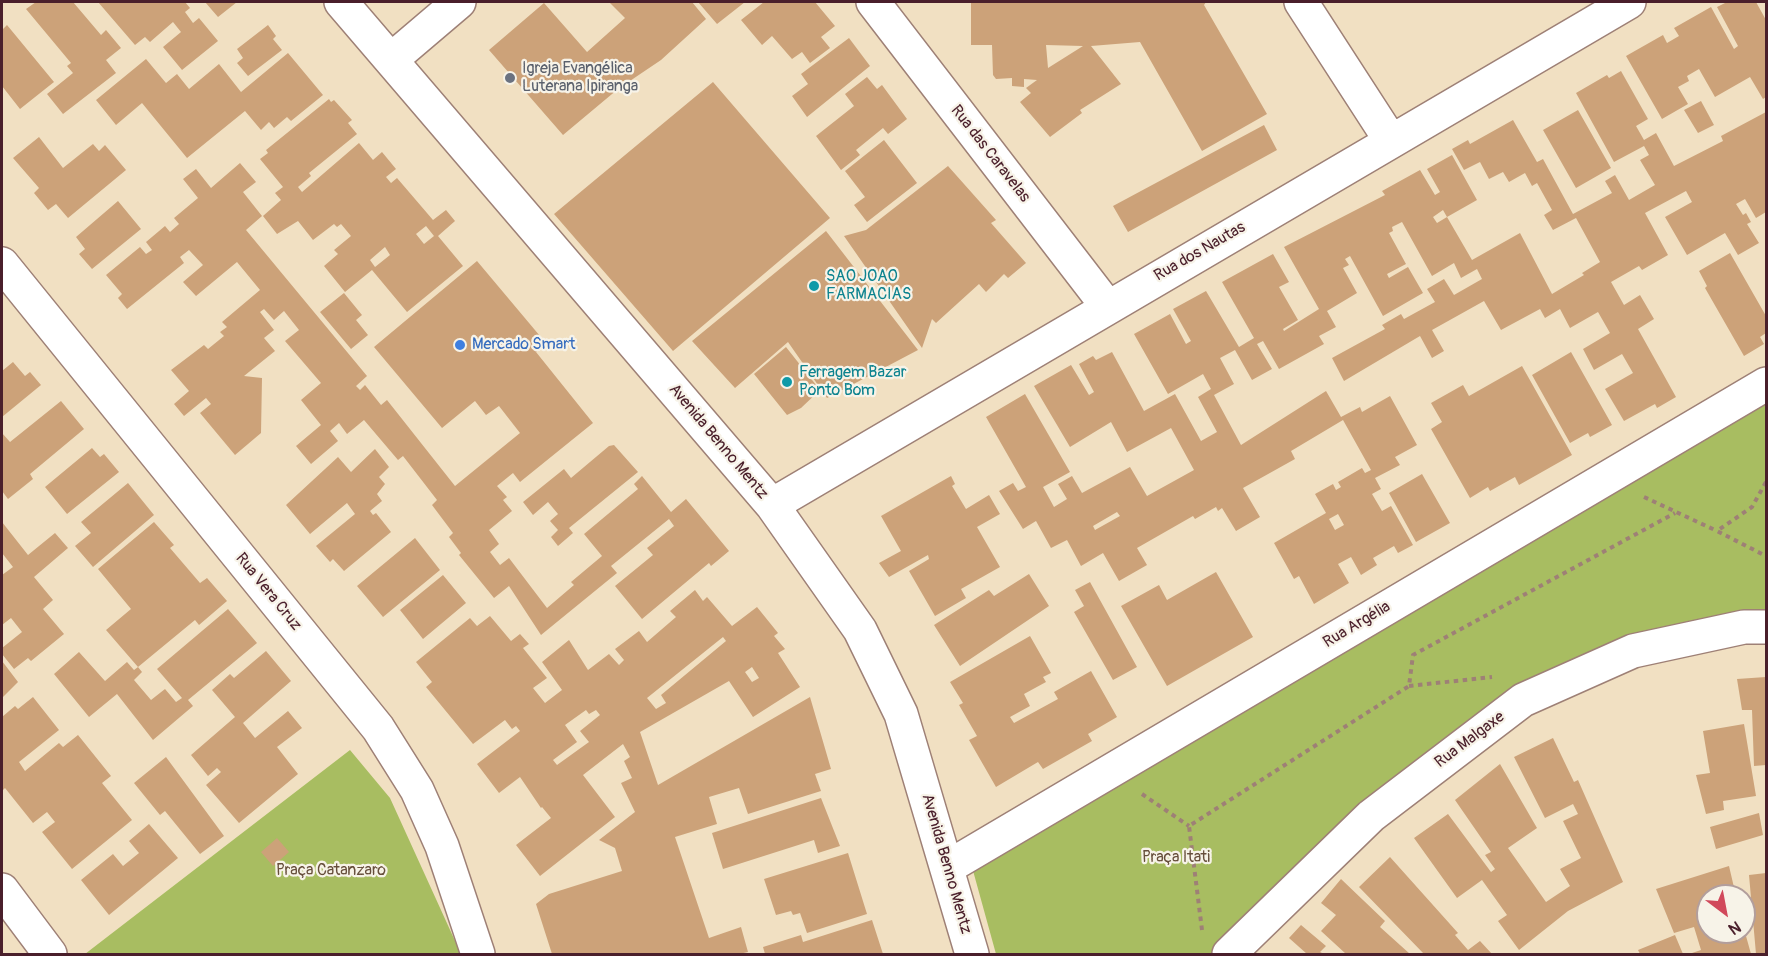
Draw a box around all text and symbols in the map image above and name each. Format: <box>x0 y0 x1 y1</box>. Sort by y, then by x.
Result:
place label: Igreja Evangélica Luterana Ipiranga <box>522 59 638 97</box>
marker: Igreja Evangélica Luterana Ipiranga <box>503 71 517 85</box>
street label: Rua das Caravelas <box>946 102 1034 206</box>
street label: Rua dos Nautas <box>1151 218 1249 286</box>
place label: SAO JOAO FARMACIAS <box>826 267 911 305</box>
marker: SAO JOAO FARMACIAS <box>807 279 821 293</box>
place label: Mercado Smart <box>472 335 575 355</box>
marker: Mercado Smart <box>453 338 467 352</box>
place label: Ferragem Bazar Ponto Bom <box>799 363 906 401</box>
marker: Ferragem Bazar Ponto Bom <box>780 375 794 389</box>
street label: Avenida Benno Mentz <box>664 380 772 504</box>
street label: Rua Vera Cruz <box>231 549 305 635</box>
street label: Rua Argélia <box>1320 597 1394 653</box>
street label: Rua Malgaxe <box>1431 708 1509 772</box>
street label: Avenida Benno Mentz <box>917 792 975 936</box>
park label: Praça Itati <box>1142 848 1210 868</box>
park label: Praça Catanzaro <box>276 861 386 881</box>
north arrow <box>1696 884 1756 944</box>
text: N <box>1725 916 1744 939</box>

